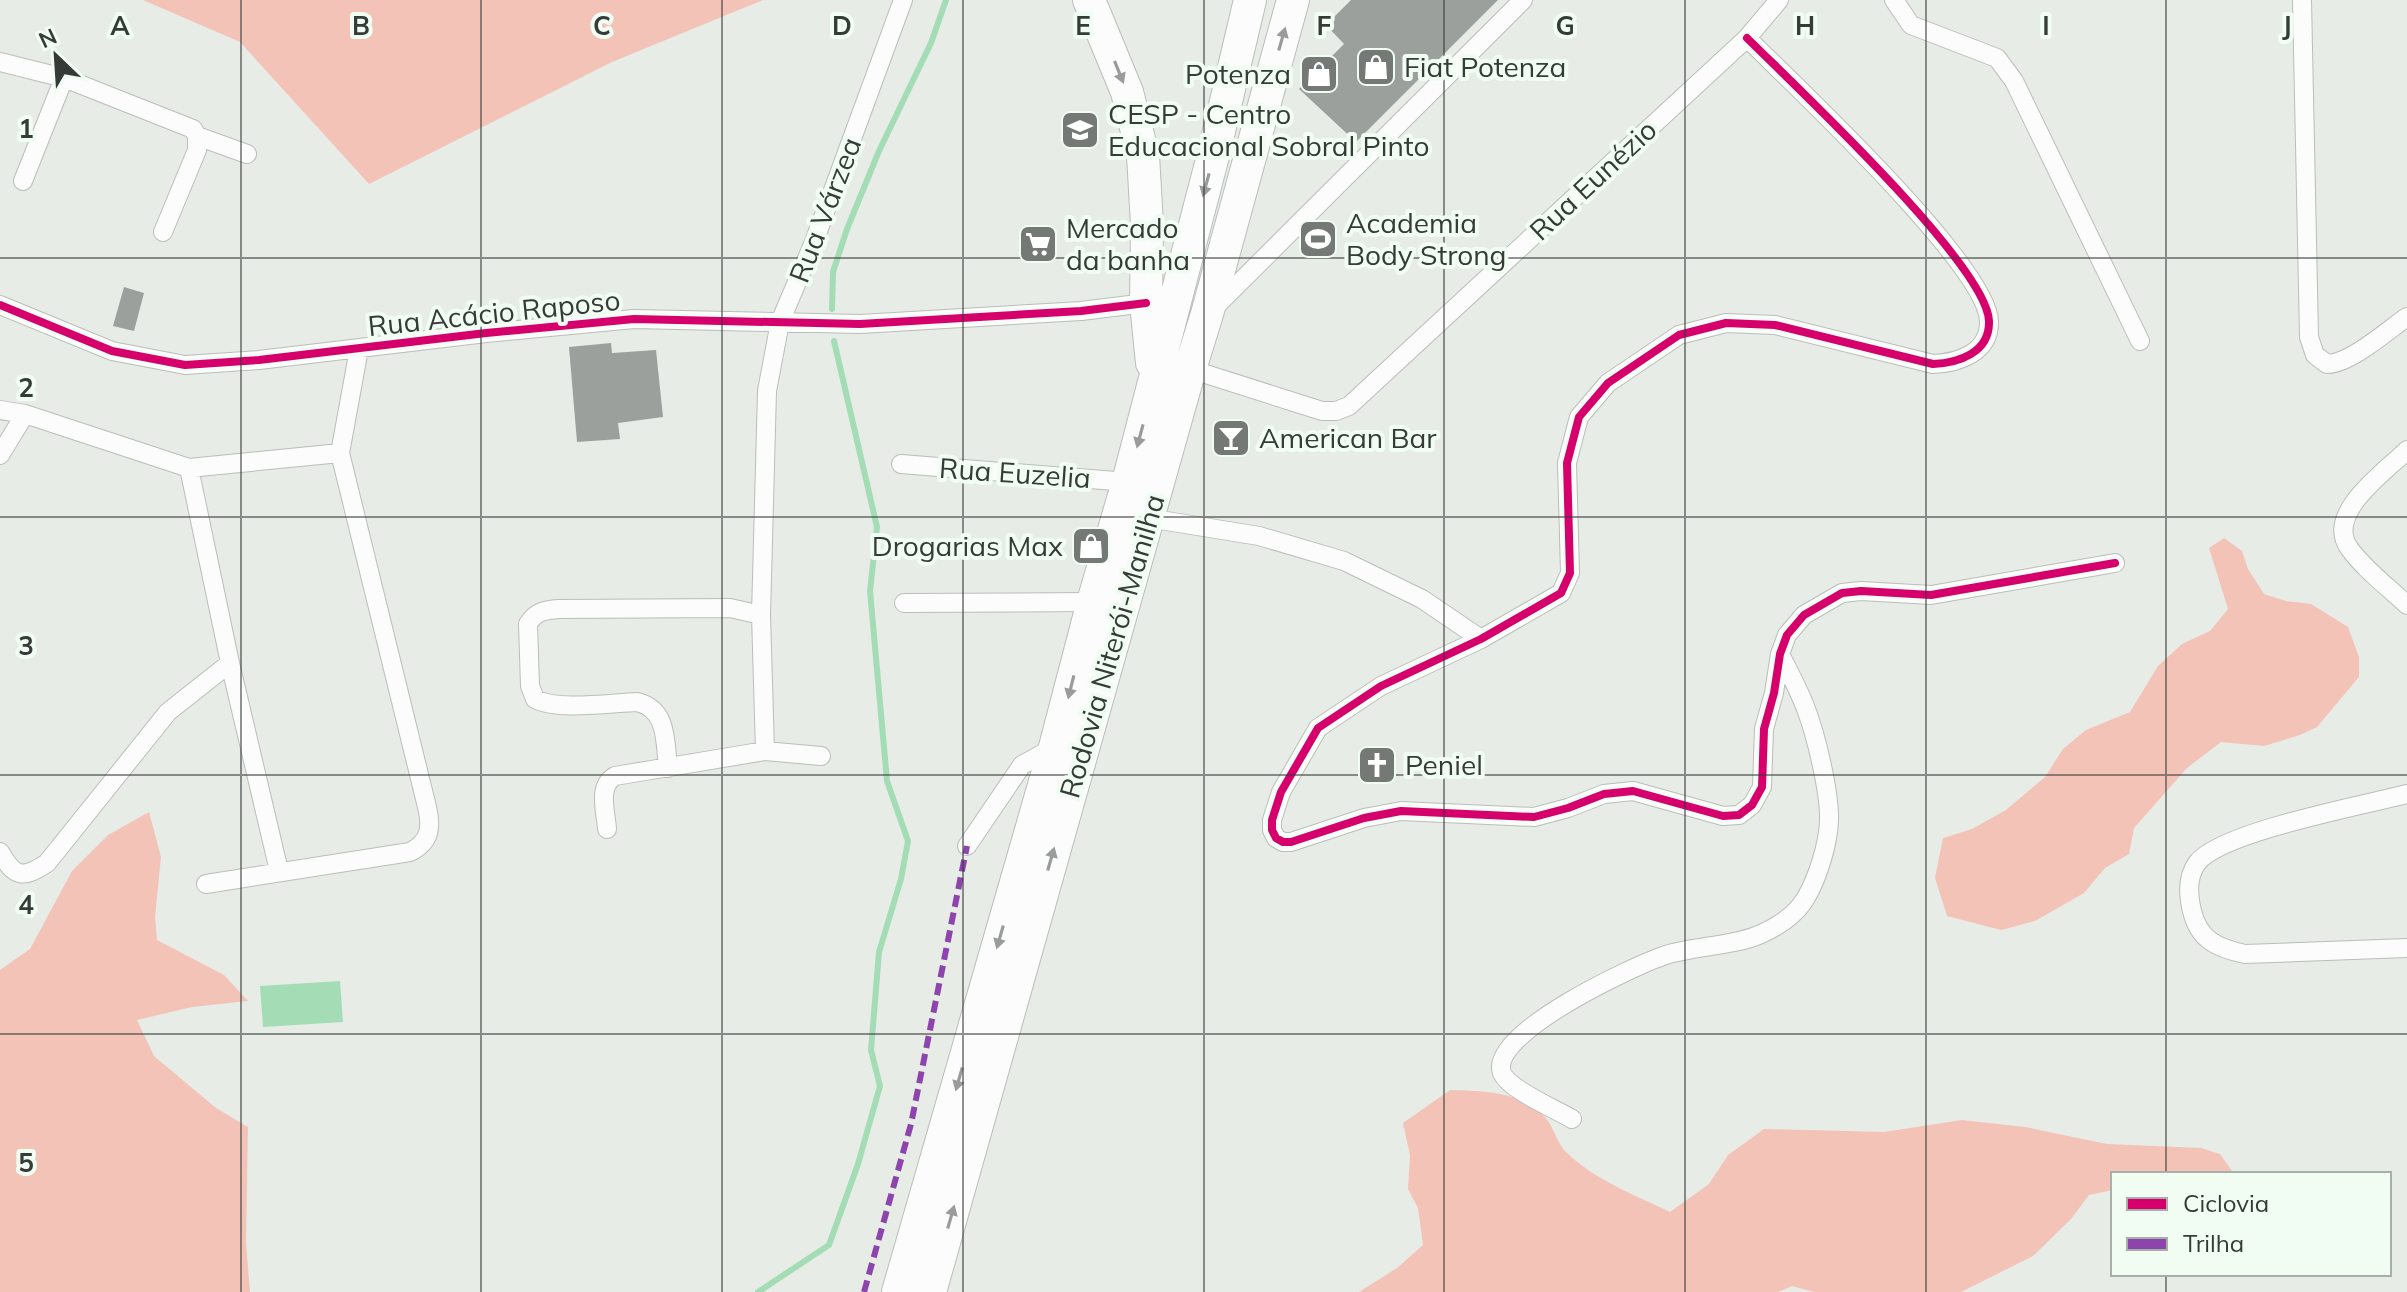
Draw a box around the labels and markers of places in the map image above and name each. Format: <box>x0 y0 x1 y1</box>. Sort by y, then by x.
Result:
shop icon: Fiat Potenza <box>1355 46 1397 88</box>
place label: Fiat Potenza <box>1404 49 1566 84</box>
shop icon: Potenza <box>1298 53 1340 95</box>
place label: Potenza <box>1185 56 1291 91</box>
place label: CESP - Centro Educacional Sobral Pinto <box>1108 96 1430 163</box>
school or university icon: CESP - Centro Educacional Sobral Pinto <box>1059 109 1101 151</box>
place label: Academia Body Strong <box>1346 205 1506 272</box>
place label: Mercado da banha <box>1066 210 1190 277</box>
sports icon: Academia Body Strong <box>1297 218 1339 260</box>
supermarket icon: Mercado da banha <box>1017 223 1059 265</box>
bar icon: American Bar <box>1210 417 1252 459</box>
place label: American Bar <box>1259 420 1437 455</box>
shop icon: Drogarias Max <box>1070 525 1112 567</box>
place label: Drogarias Max <box>872 528 1063 563</box>
church icon: Peniel <box>1356 744 1398 786</box>
place label: Peniel <box>1405 747 1483 782</box>

